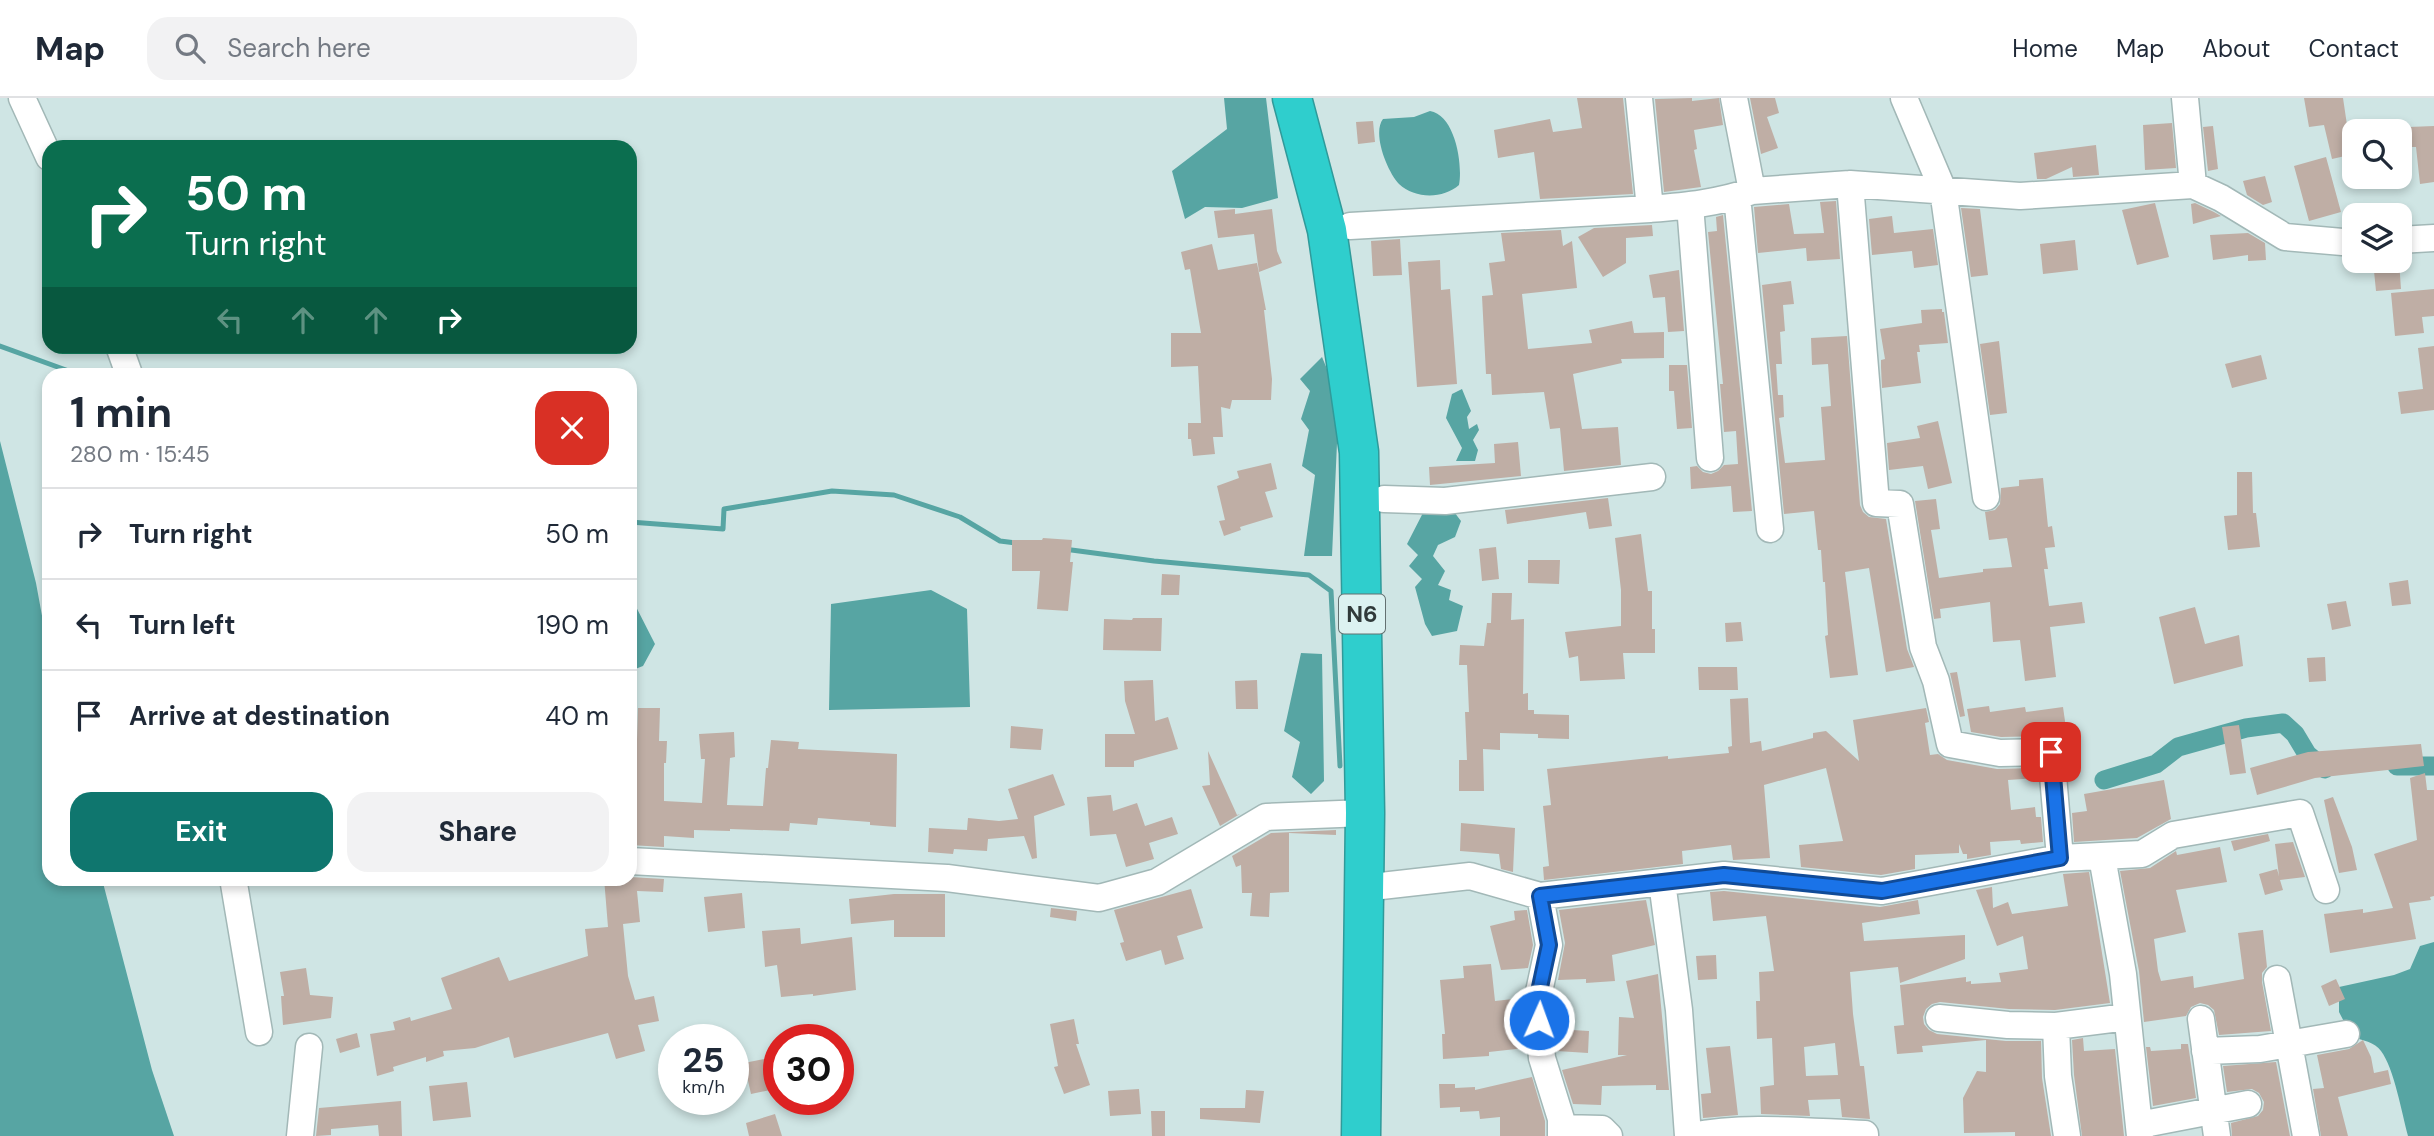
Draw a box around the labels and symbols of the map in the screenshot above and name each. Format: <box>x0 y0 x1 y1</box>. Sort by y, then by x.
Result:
road number: N6 <box>1339 594 1385 634</box>
pin <box>2021 722 2081 782</box>
position arrow <box>1502 983 1576 1057</box>
speed limit sign: 30 <box>763 1024 854 1115</box>

